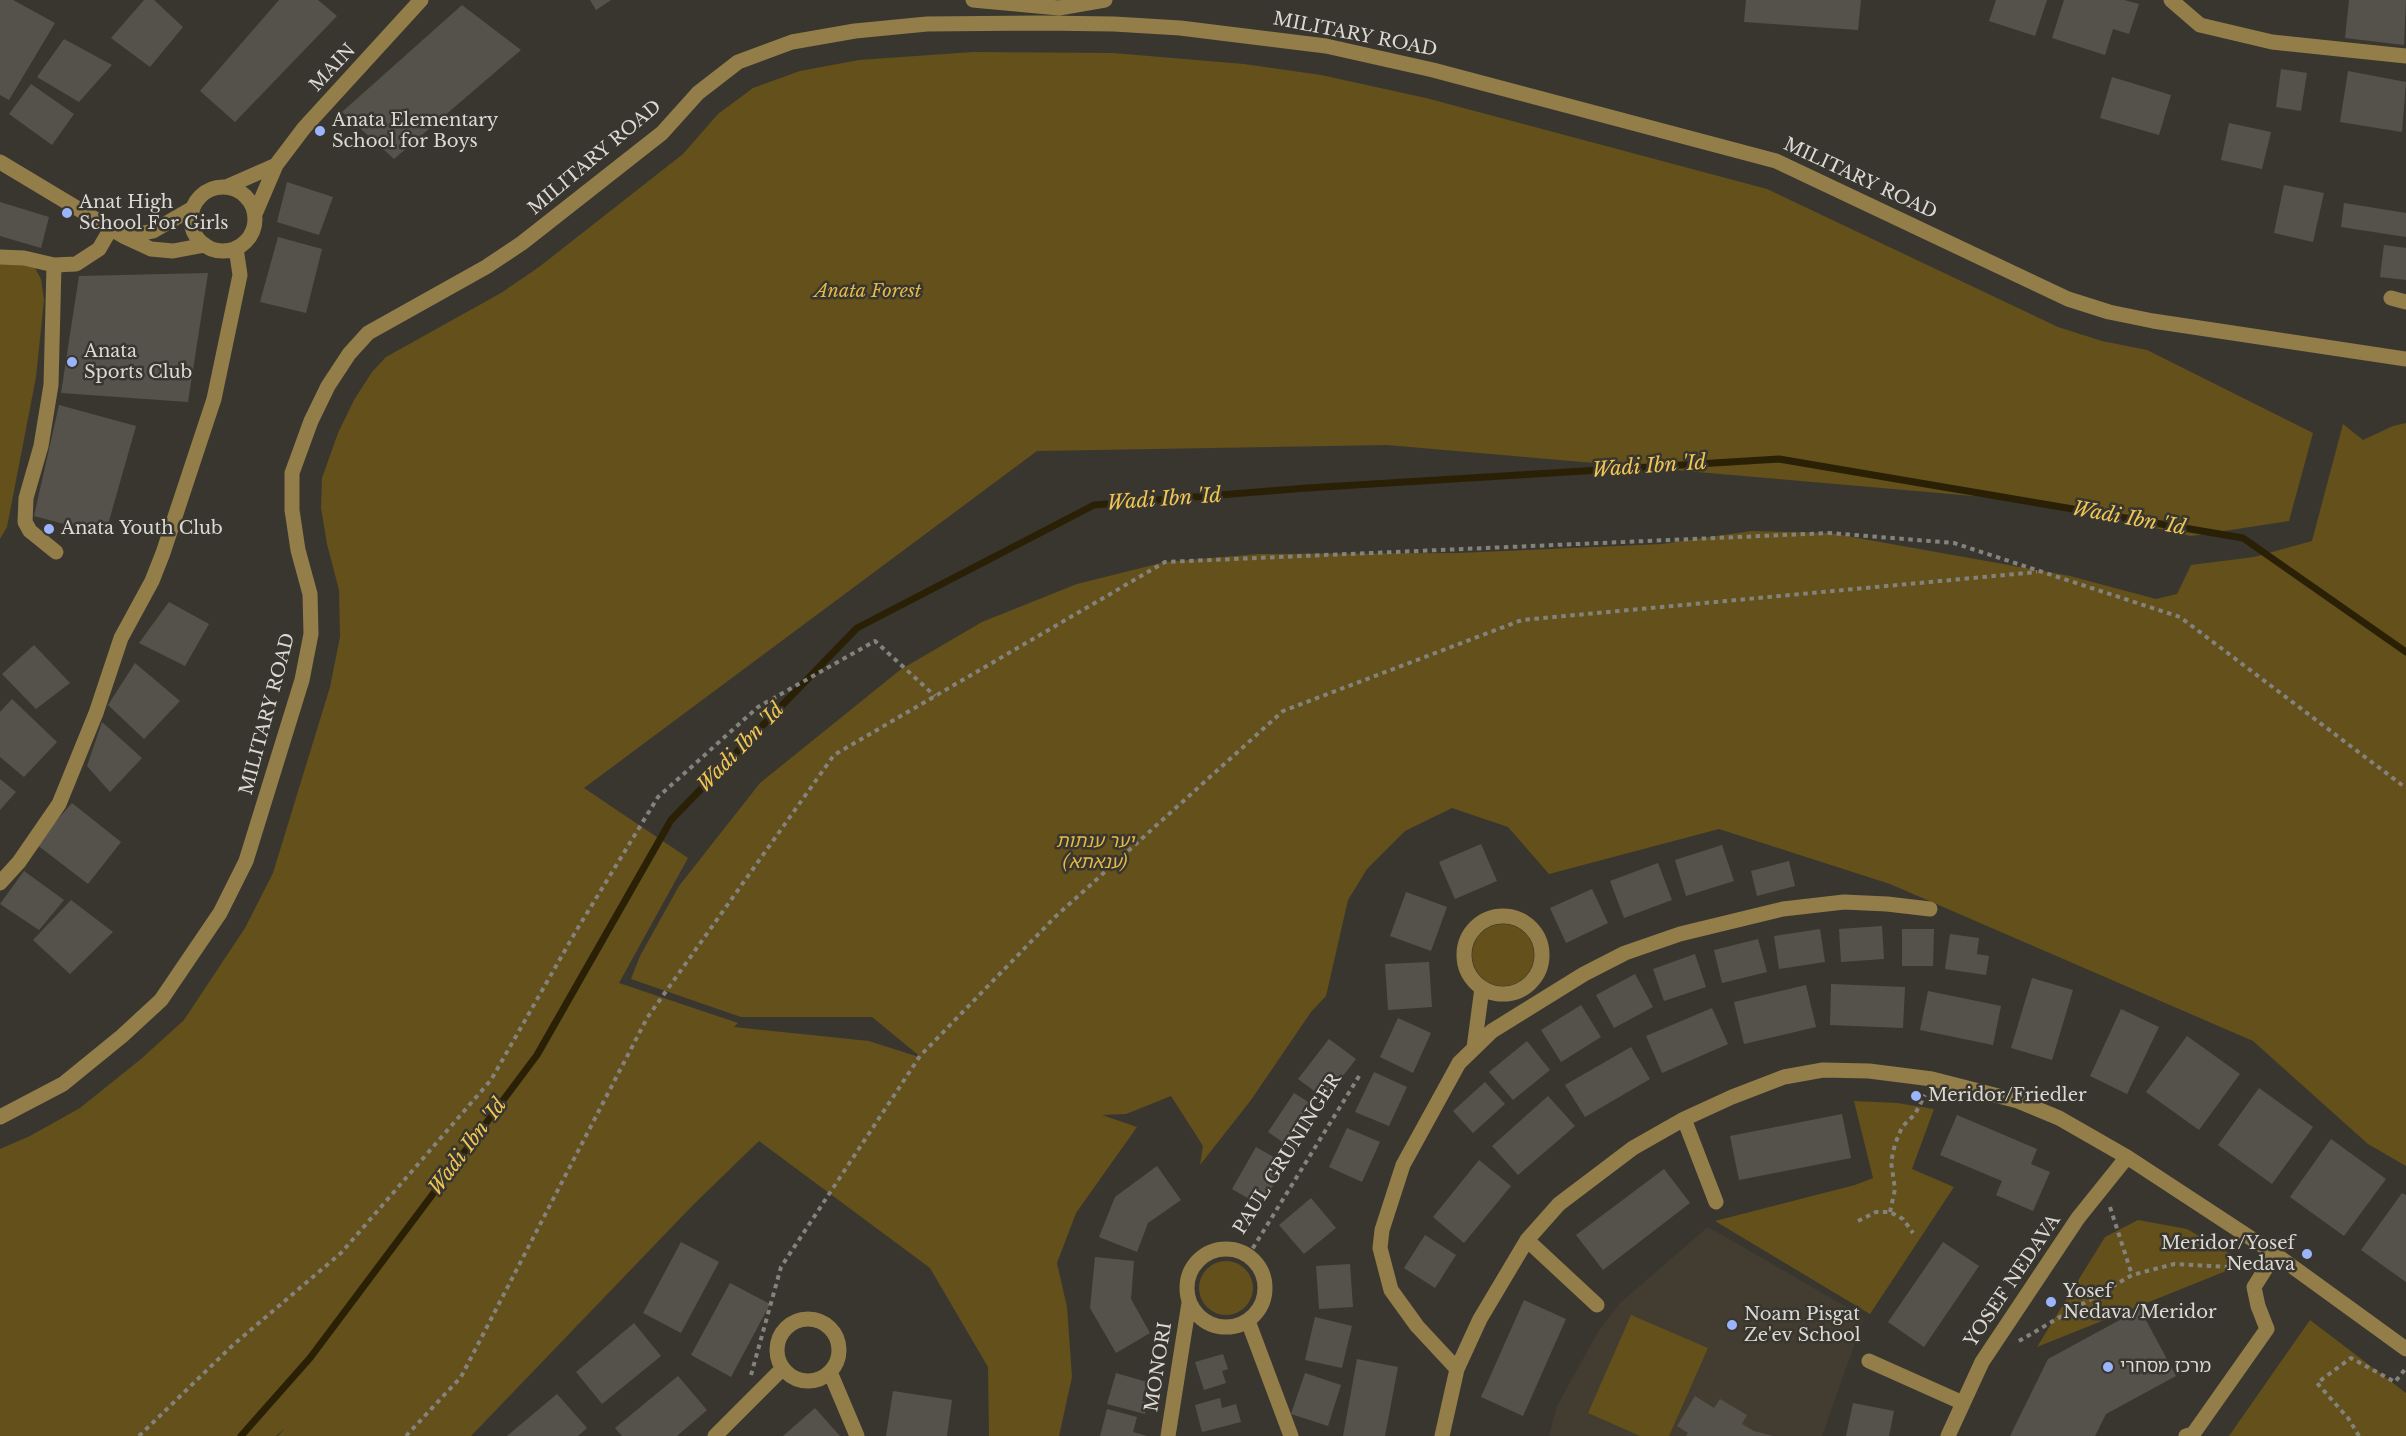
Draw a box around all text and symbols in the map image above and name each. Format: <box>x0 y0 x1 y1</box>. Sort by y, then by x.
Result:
street label: MILITARY ROAD <box>1271 8 1439 62</box>
street label: MAIN <box>306 40 360 96</box>
street label: MILITARY ROAD <box>524 96 666 220</box>
place label: Anata Elementary School for Boys <box>332 110 498 152</box>
marker: Anata Elementary School for Boys <box>313 124 327 138</box>
street label: MILITARY ROAD <box>1780 134 1940 224</box>
place label: Anat High School For Girls <box>79 192 228 234</box>
marker: Anat High School For Girls <box>60 206 74 220</box>
park label: Anata Forest <box>815 281 921 303</box>
place label: Anata Sports Club <box>84 341 192 384</box>
marker: Anata Sports Club <box>65 355 79 369</box>
water label: Wadi Ibn 'Id <box>1591 451 1707 483</box>
water label: Wadi Ibn 'Id <box>1106 484 1222 516</box>
water label: Wadi Ibn 'Id <box>2070 497 2188 541</box>
place label: Anata Youth Club <box>61 518 223 540</box>
marker: Anata Youth Club <box>42 522 56 536</box>
street label: MILITARY ROAD <box>236 631 300 797</box>
water label: Wadi Ibn 'Id <box>693 698 789 798</box>
park label: יער ענתות (ענאתא) <box>1056 831 1134 874</box>
street label: PAUL GRUNINGER <box>1230 1069 1346 1239</box>
place label: Meridor/Friedler <box>1928 1085 2087 1107</box>
marker: Meridor/Friedler <box>1909 1089 1923 1103</box>
water label: Wadi Ibn 'Id <box>424 1094 512 1200</box>
street label: YOSEF NEDAVA <box>1961 1211 2065 1351</box>
place label: Meridor/Yosef Nedava <box>2161 1233 2295 1276</box>
marker: Meridor/Yosef Nedava <box>2300 1247 2314 1261</box>
place label: Yosef Nedava/Meridor <box>2063 1281 2217 1324</box>
marker: Yosef Nedava/Meridor <box>2044 1295 2058 1309</box>
place label: Noam Pisgat Ze'ev School <box>1744 1304 1861 1346</box>
marker: Noam Pisgat Ze'ev School <box>1725 1318 1739 1332</box>
street label: MONORI <box>1141 1321 1177 1413</box>
place label: מרכז מסחרי <box>2120 1356 2211 1378</box>
marker: מרכז מסחרי <box>2101 1360 2115 1374</box>

